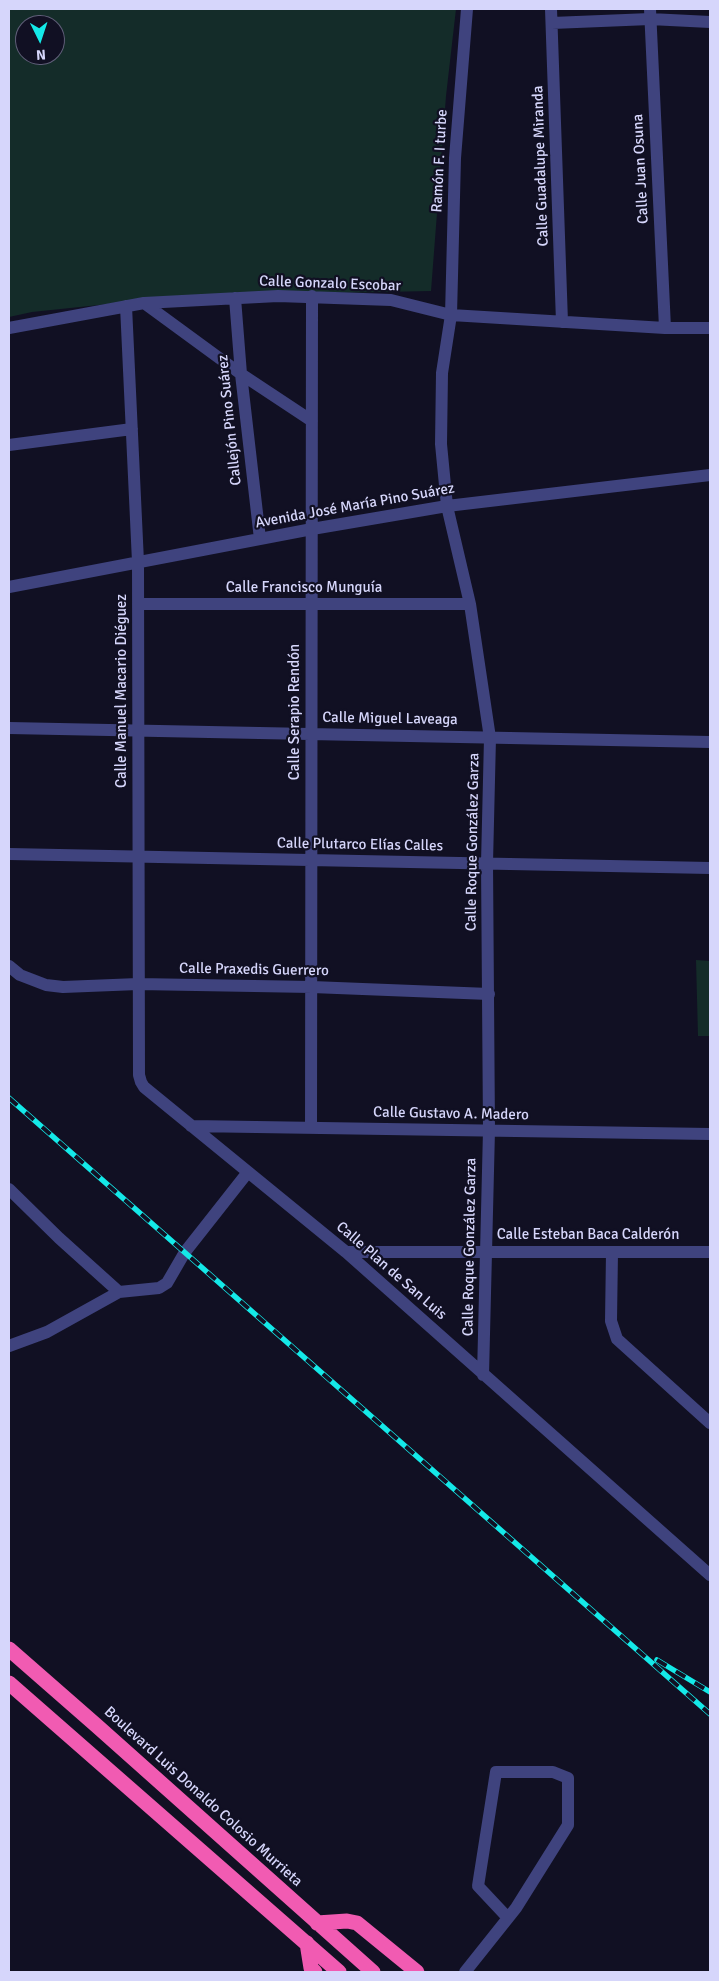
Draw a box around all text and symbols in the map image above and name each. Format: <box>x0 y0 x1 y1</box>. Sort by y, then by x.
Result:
north arrow <box>15 15 65 65</box>
text: N <box>36 46 46 63</box>
street label: Calle Guadalupe Miranda <box>529 85 553 247</box>
street label: Ramón F. I turbe <box>428 109 452 213</box>
street label: Calle Juan Osuna <box>629 113 653 225</box>
street label: Calle Gonzalo Escobar <box>259 273 401 295</box>
street label: Callejón Pino Suárez <box>214 354 246 486</box>
street label: Avenida José María Pino Suárez <box>254 480 456 532</box>
street label: Calle Francisco Munguía <box>226 579 382 597</box>
street label: Calle Manuel Macario Diéguez <box>113 594 131 788</box>
street label: Calle Serapio Rendón <box>286 644 304 780</box>
street label: Calle Miguel Laveaga <box>322 709 458 729</box>
street label: Calle Roque González Garza <box>462 753 484 931</box>
street label: Calle Plutarco Elías Calles <box>277 835 443 855</box>
street label: Calle Praxedis Guerrero <box>179 960 329 980</box>
street label: Calle Gustavo A. Madero <box>373 1104 529 1124</box>
street label: Calle Roque González Garza <box>459 1158 481 1336</box>
street label: Calle Plan de San Luis <box>332 1218 450 1324</box>
street label: Calle Esteban Baca Calderón <box>497 1226 679 1244</box>
street label: Boulevard Luis Donaldo Colosio Murrieta <box>100 1703 306 1891</box>

